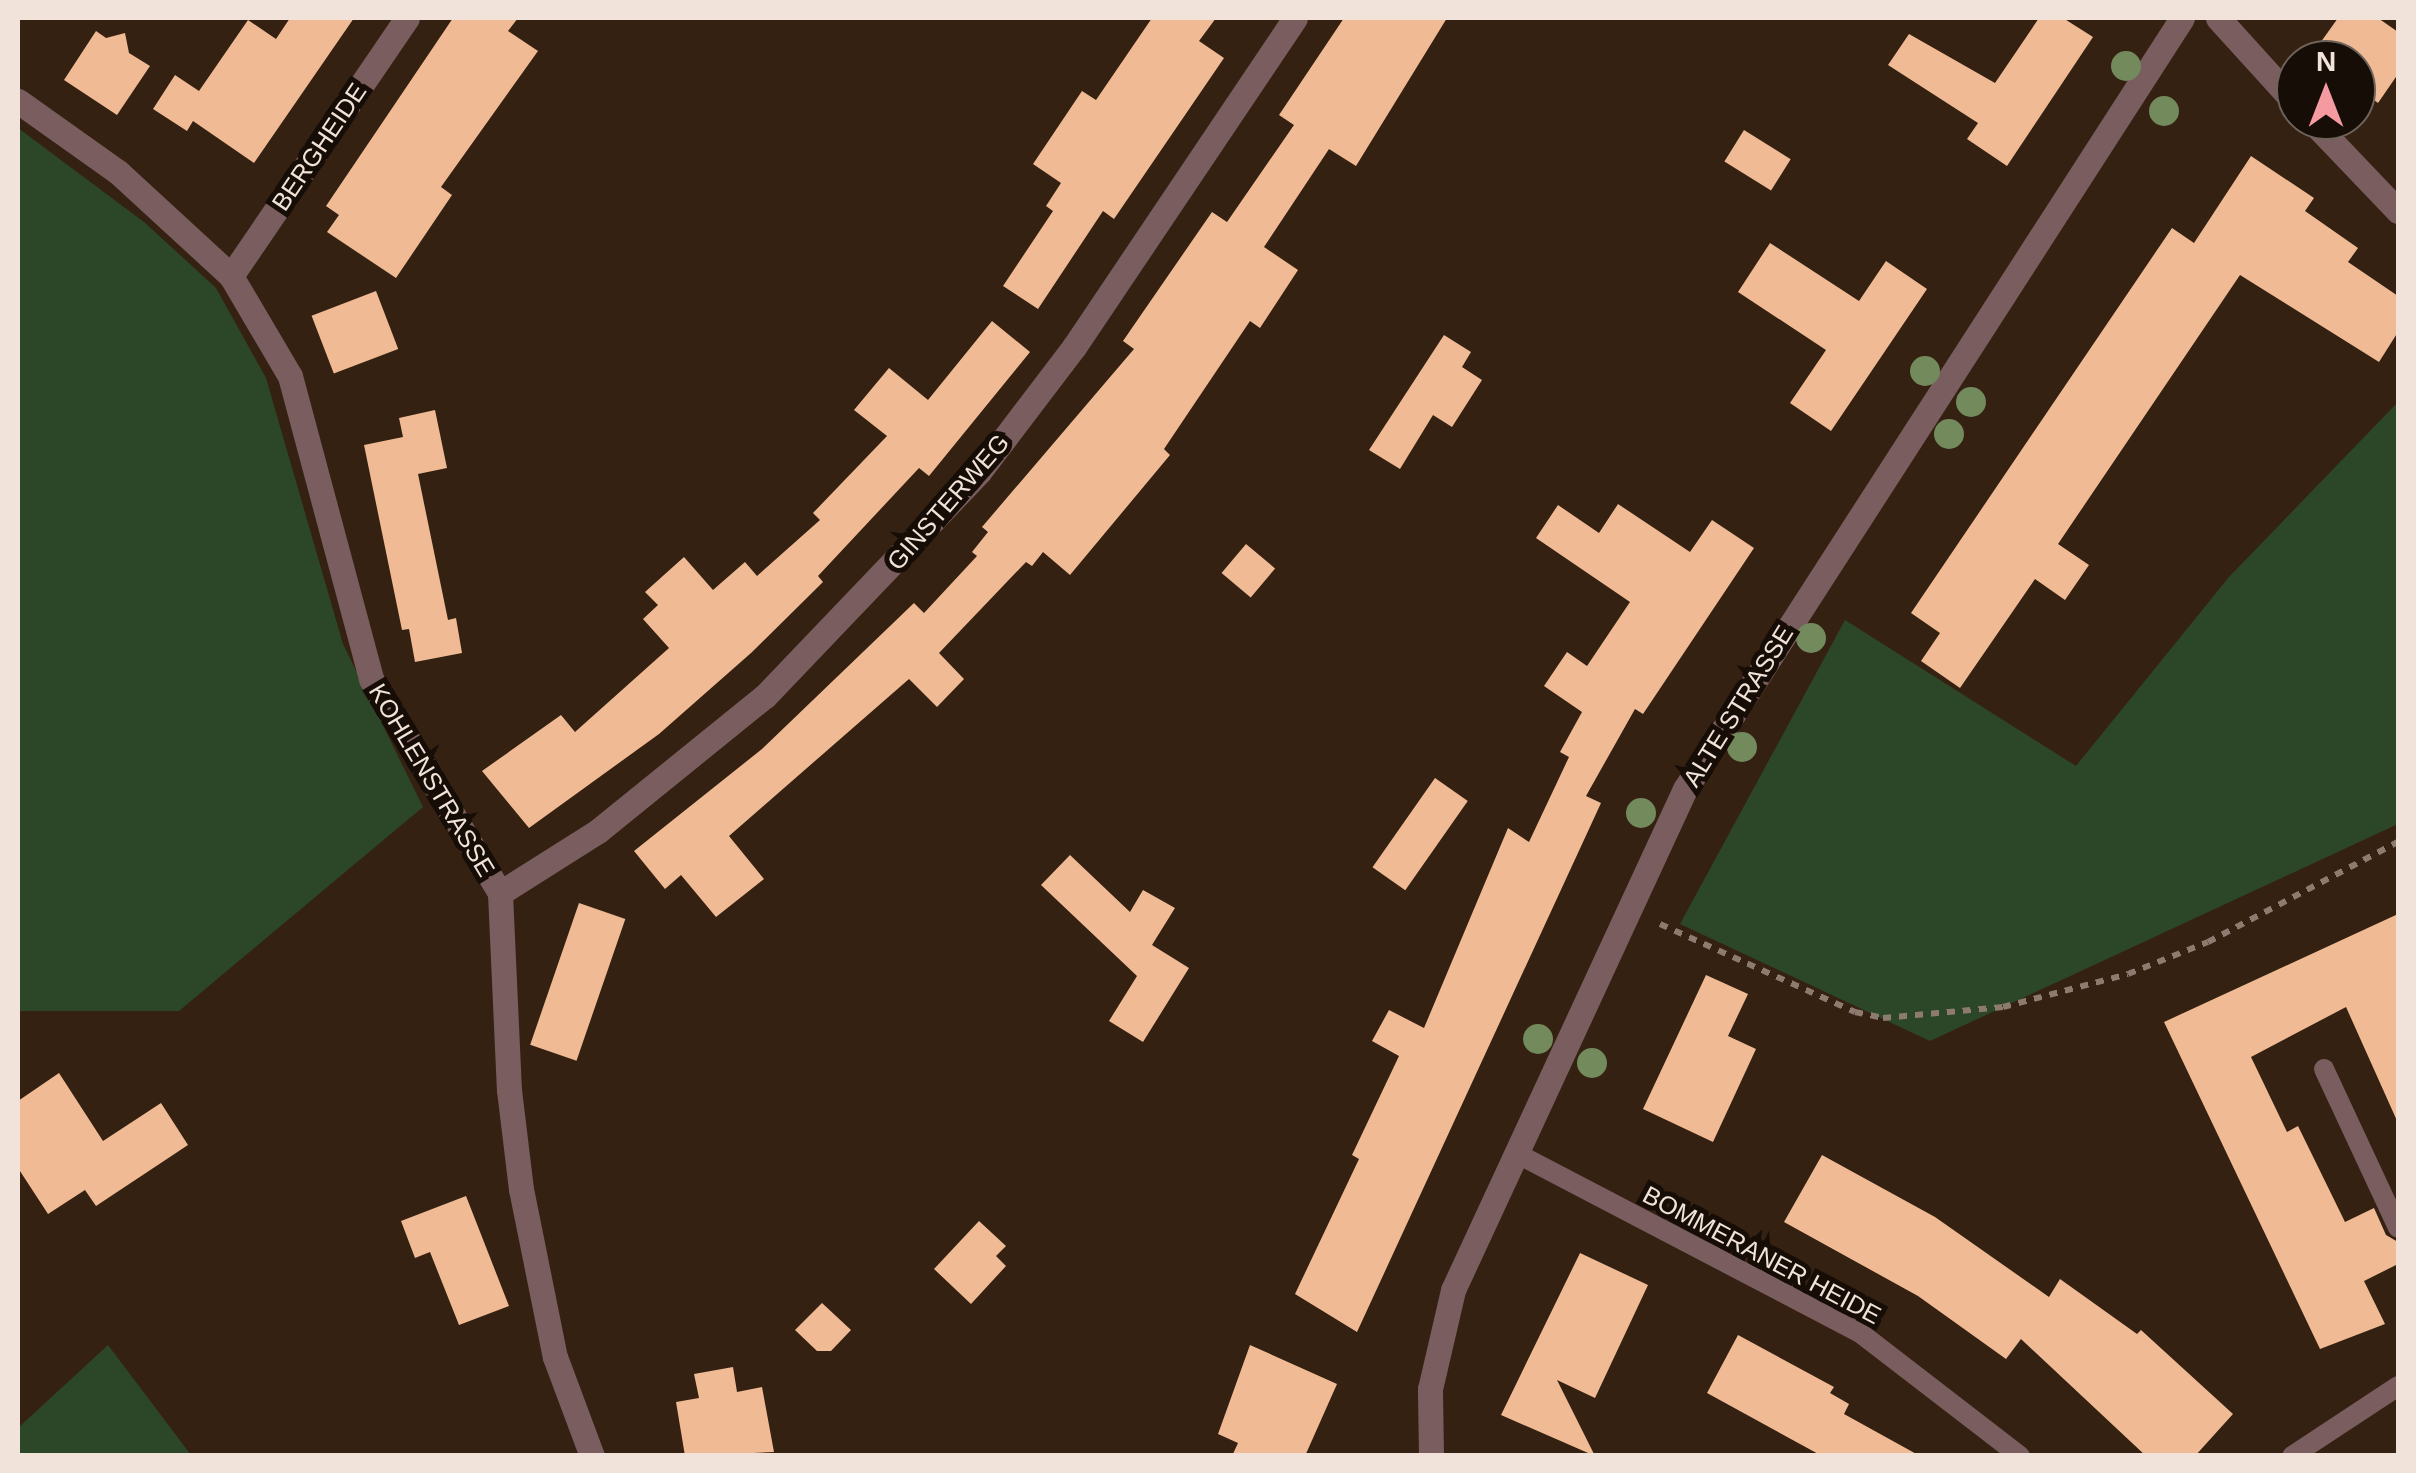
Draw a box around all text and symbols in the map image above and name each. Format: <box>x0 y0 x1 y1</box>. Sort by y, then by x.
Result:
north arrow <box>2276 40 2376 140</box>
text: N <box>2316 46 2336 77</box>
street label: BERGHEIDE <box>265 78 373 216</box>
street label: GINSTERWEG <box>881 428 1015 576</box>
street label: ALTE STRASSE <box>1676 620 1800 792</box>
street label: KOHLENSTRASSE <box>363 678 501 882</box>
street label: BOMMERANER HEIDE <box>1638 1179 1886 1331</box>

